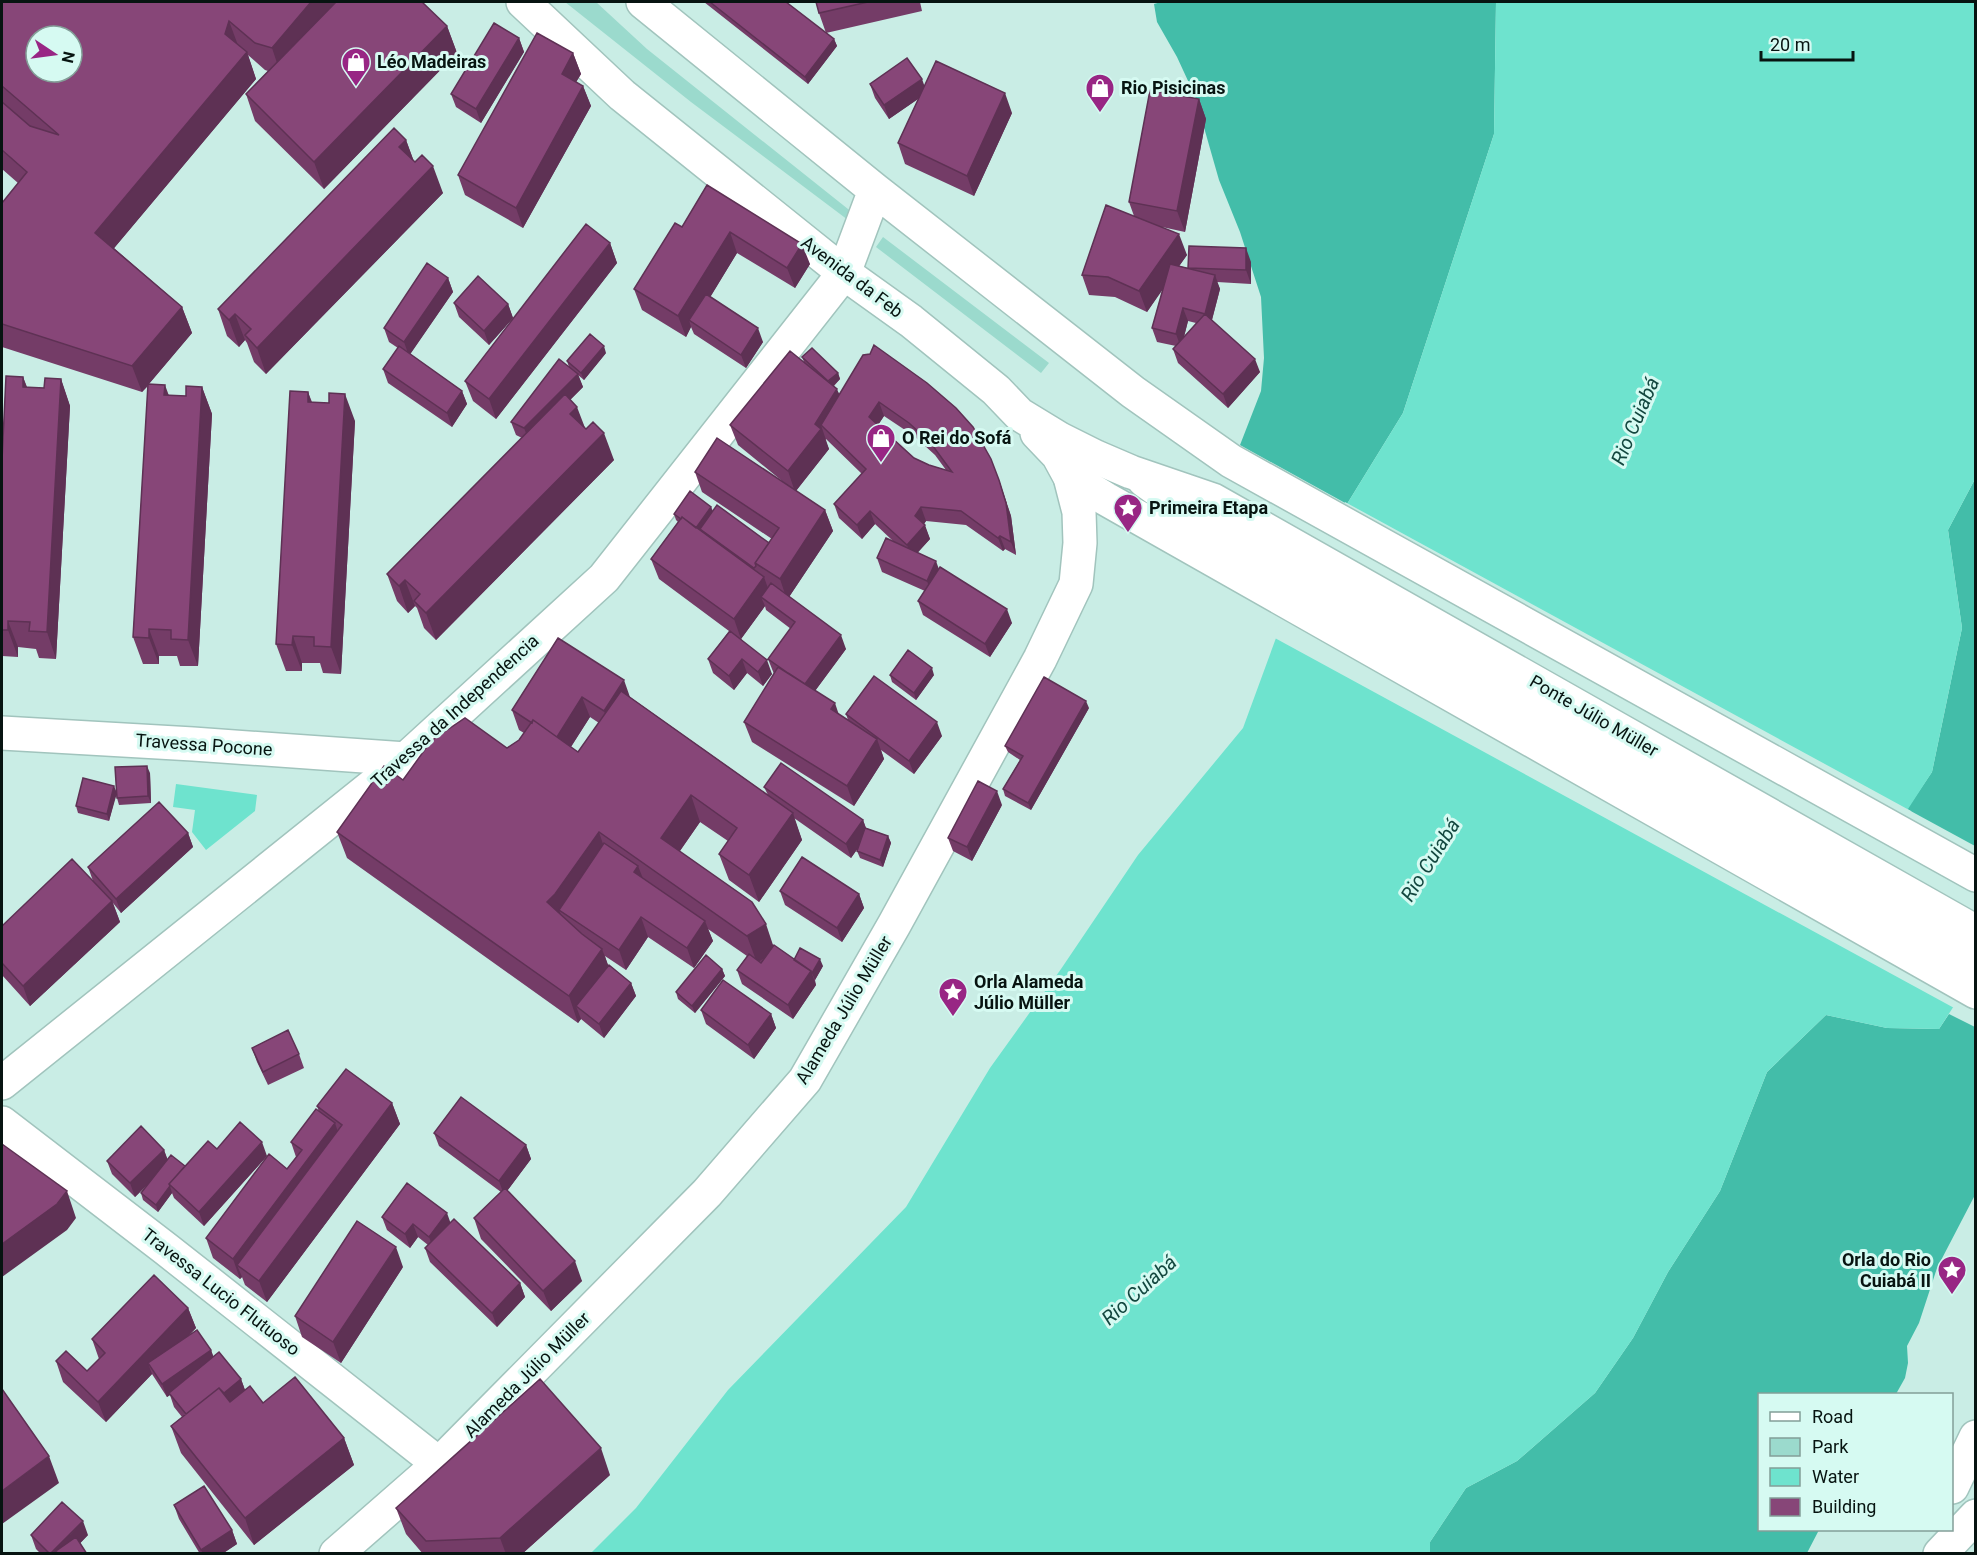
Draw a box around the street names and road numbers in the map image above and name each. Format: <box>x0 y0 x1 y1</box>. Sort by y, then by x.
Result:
street label: Avenida da Feb <box>797 231 907 322</box>
street label: Travessa da Independencia <box>367 630 543 791</box>
street label: Ponte Júlio Müller <box>1526 670 1662 761</box>
street label: Travessa Pocone <box>135 729 273 760</box>
street label: Alameda Júlio Müller <box>791 932 896 1088</box>
street label: Travessa Lucio Flutuoso <box>138 1224 304 1360</box>
street label: Alameda Júlio Müller <box>459 1307 594 1442</box>

